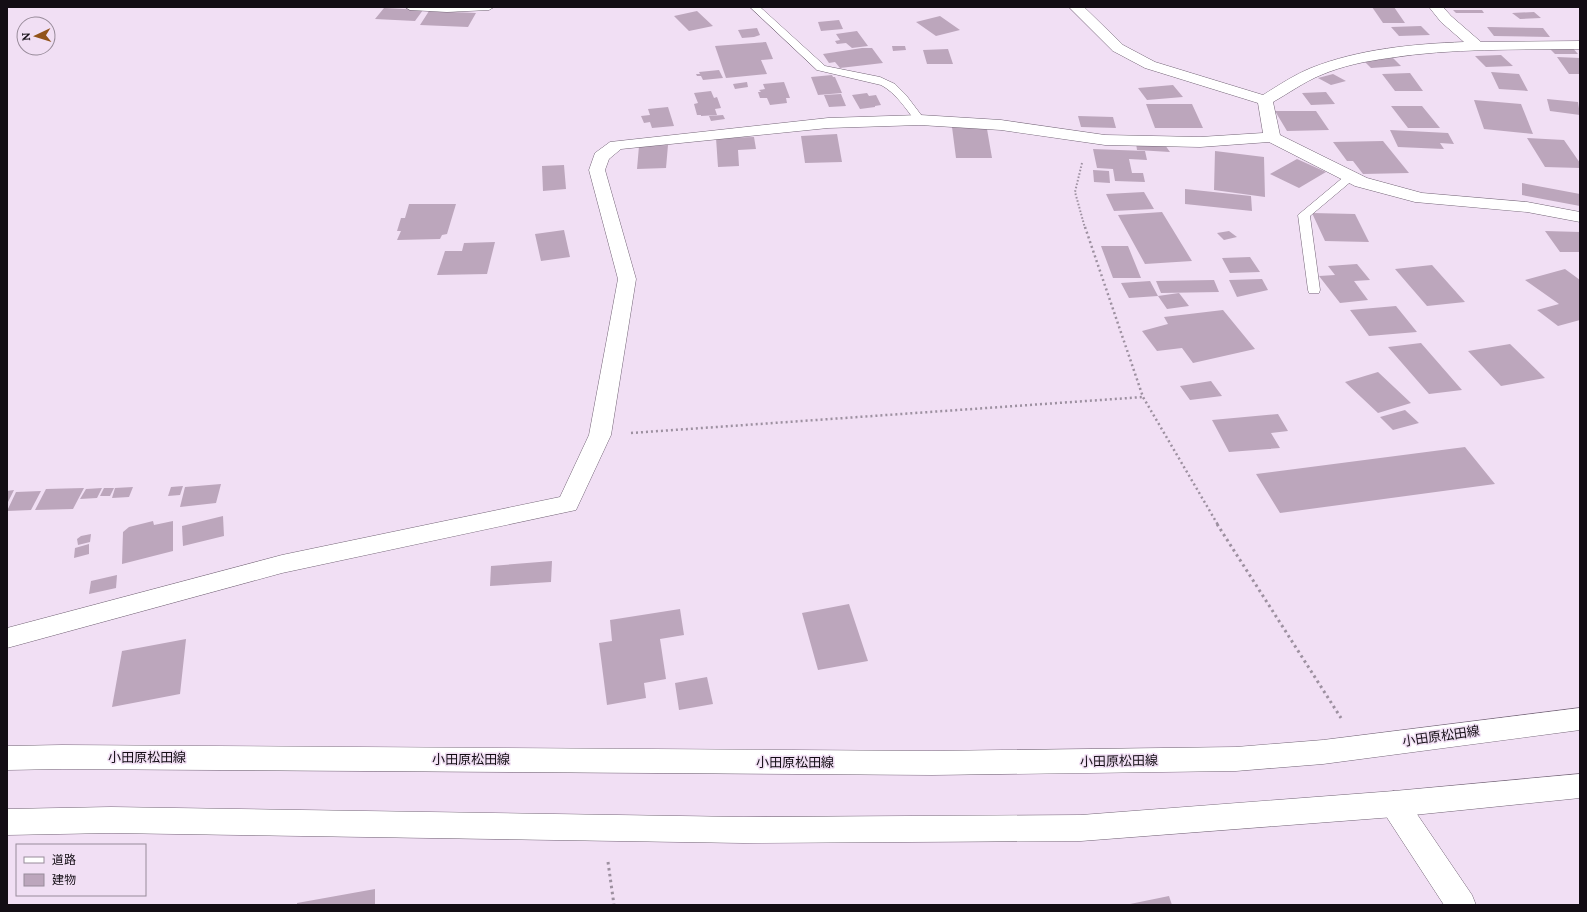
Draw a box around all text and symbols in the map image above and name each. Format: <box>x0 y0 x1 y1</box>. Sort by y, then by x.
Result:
north arrow <box>16 16 56 56</box>
text: N <box>19 31 33 41</box>
street label: 小田原松田線 <box>1401 722 1481 750</box>
street label: 小田原松田線 <box>108 749 186 766</box>
street label: 小田原松田線 <box>432 751 510 768</box>
street label: 小田原松田線 <box>1080 752 1158 770</box>
street label: 小田原松田線 <box>756 754 834 771</box>
legend <box>16 844 146 896</box>
text: 道路 <box>52 852 76 867</box>
text: 建物 <box>52 872 76 887</box>

